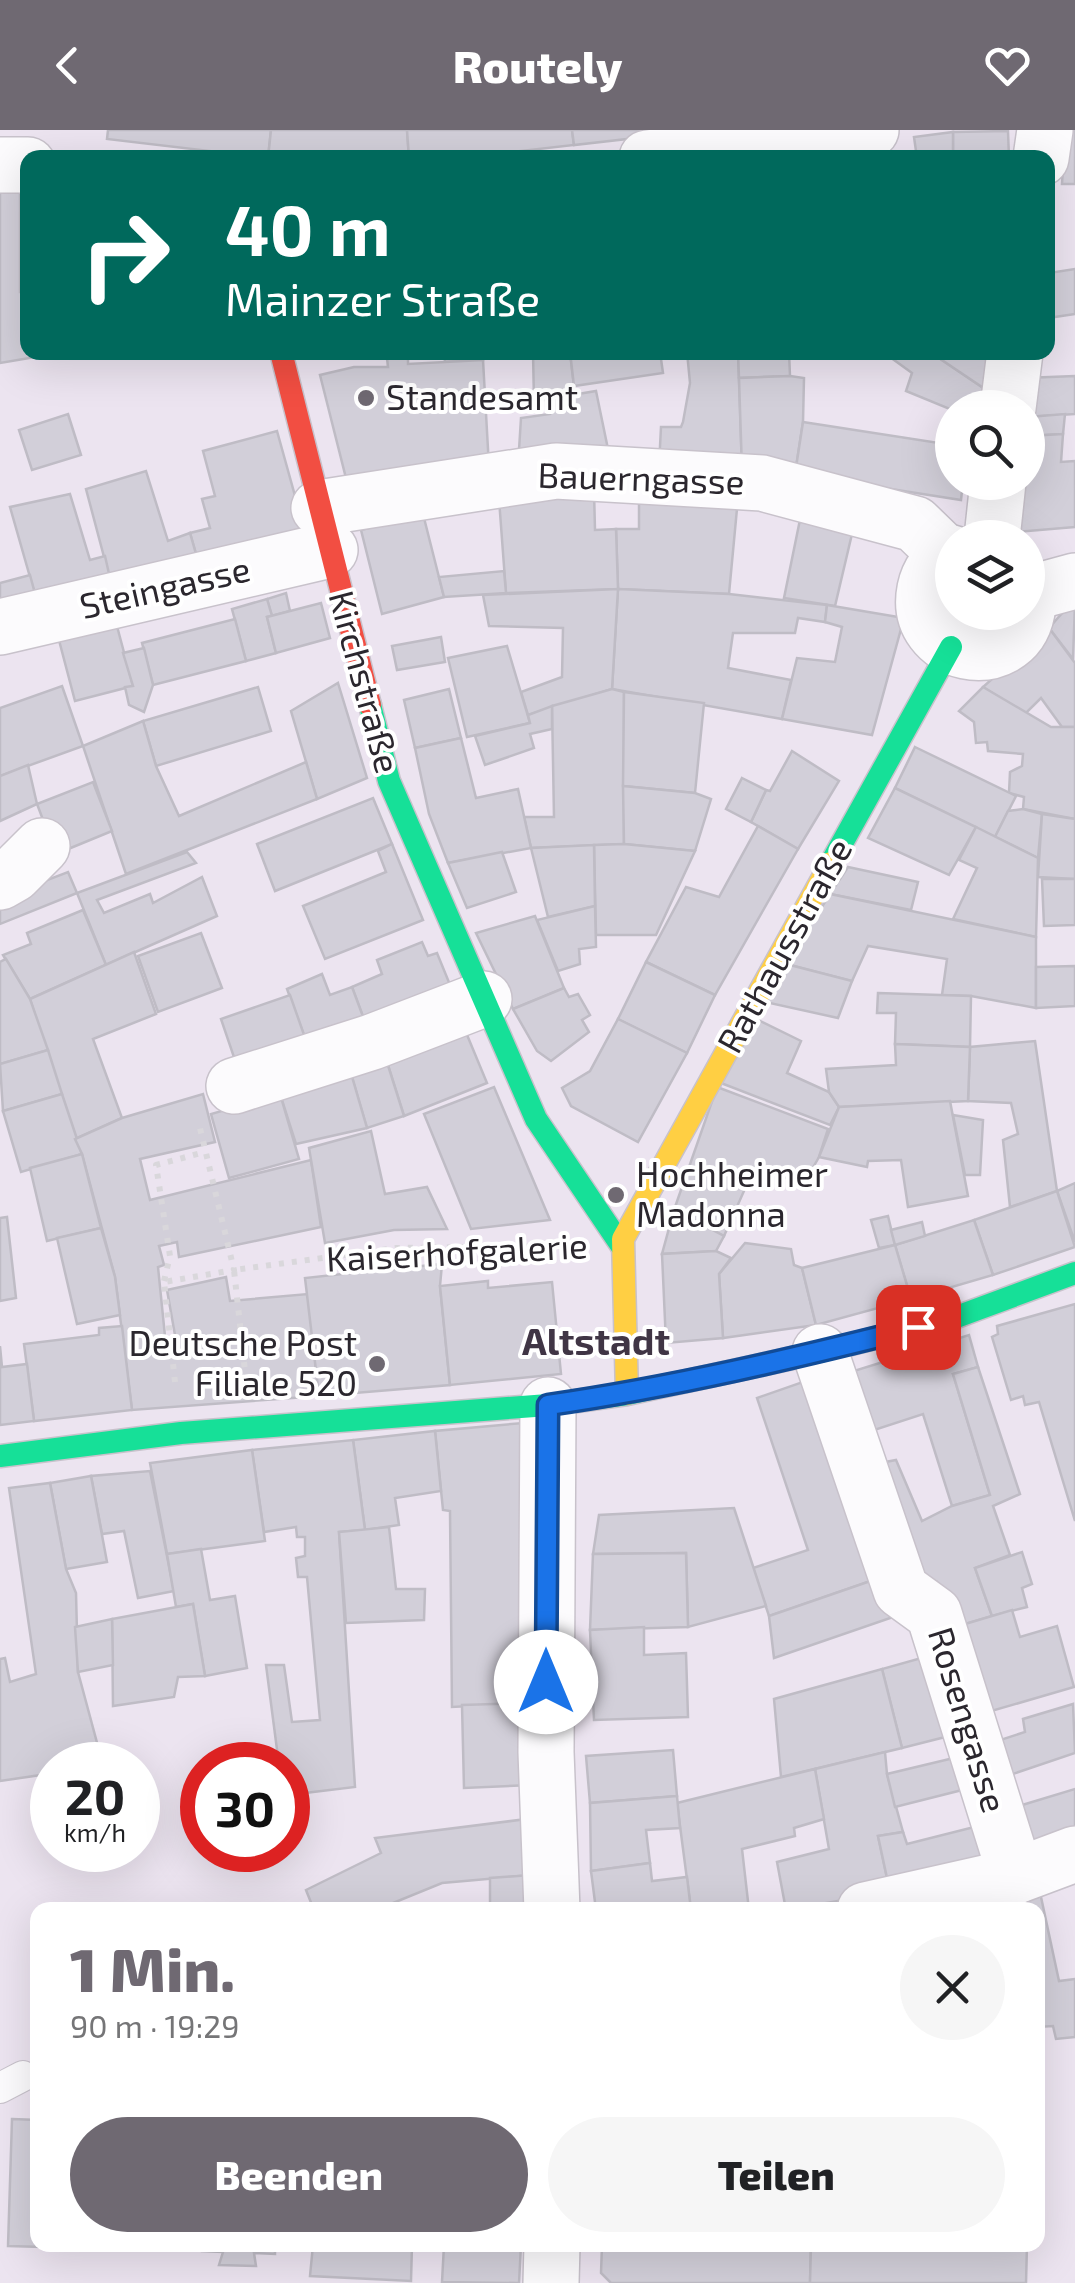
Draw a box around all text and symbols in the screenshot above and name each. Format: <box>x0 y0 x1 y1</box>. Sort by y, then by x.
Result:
icon: back <box>40 38 95 93</box>
text: Routely <box>453 38 622 92</box>
icon: heart <box>980 38 1035 93</box>
text: 40 m <box>225 186 391 270</box>
icon: right <box>60 190 190 320</box>
text: Mainzer Straße <box>225 271 540 325</box>
place label: Standesamt <box>386 375 578 417</box>
marker: Standesamt <box>355 387 377 409</box>
map controls <box>935 390 1045 630</box>
button: search <box>935 390 1045 500</box>
street label: Bauerngasse <box>537 452 745 502</box>
button: layers <box>935 520 1045 630</box>
street label: Steingasse <box>75 546 254 626</box>
street label: Kirchstraße <box>321 586 410 777</box>
street label: Rathausstraße <box>707 831 859 1059</box>
place label: Hochheimer Madonna <box>636 1152 828 1234</box>
marker: Hochheimer Madonna <box>605 1184 627 1206</box>
street label: Kaiserhofgalerie <box>325 1223 589 1279</box>
pin <box>876 1285 961 1370</box>
icon: arrive <box>891 1300 946 1355</box>
district label: Altstadt <box>522 1317 670 1363</box>
place label: Deutsche Post Filiale 520 <box>128 1321 357 1403</box>
marker: Deutsche Post Filiale 520 <box>366 1353 388 1375</box>
street label: Rosengasse <box>921 1622 1017 1817</box>
position arrow <box>494 1630 598 1734</box>
speed limit sign: 30 <box>180 1742 310 1872</box>
text: 20 <box>65 1765 125 1825</box>
text: km/h <box>64 1817 126 1847</box>
text: 1 Min. <box>70 1932 235 2004</box>
button: close <box>900 1935 1005 2040</box>
text: 90 m · 19:29 <box>70 2006 239 2044</box>
button: Beenden <box>70 2117 528 2232</box>
button: Teilen <box>548 2117 1005 2232</box>

